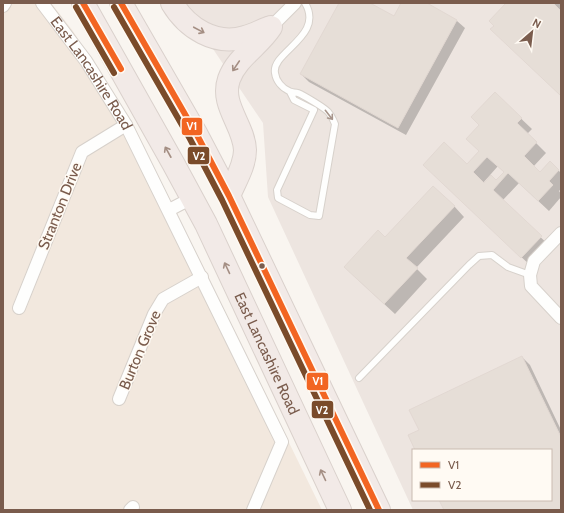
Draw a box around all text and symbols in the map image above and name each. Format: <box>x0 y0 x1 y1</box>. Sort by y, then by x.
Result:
north arrow <box>512 12 552 52</box>
street label: East Lancashire Road <box>47 13 136 133</box>
text: N <box>530 15 543 31</box>
one-way arrow <box>193 27 205 35</box>
one-way arrow <box>232 60 240 71</box>
one-way arrow <box>325 109 333 120</box>
line badge: V1 <box>181 117 203 136</box>
text: V1 <box>187 119 197 133</box>
line badge: V2 <box>187 146 210 165</box>
one-way arrow <box>163 147 171 159</box>
text: V2 <box>193 149 205 163</box>
street label: Stranton Drive <box>34 160 86 252</box>
unlabelled marker <box>257 261 267 271</box>
one-way arrow <box>223 263 230 275</box>
street label: East Lancashire Road <box>230 290 303 418</box>
street label: Burton Grove <box>115 308 165 392</box>
line badge: V1 <box>306 372 329 391</box>
text: V1 <box>313 374 323 388</box>
line badge: V2 <box>311 400 334 419</box>
text: V2 <box>316 403 328 417</box>
legend <box>412 449 552 501</box>
text: V1 <box>448 457 459 472</box>
one-way arrow <box>319 469 326 481</box>
text: V2 <box>448 477 462 492</box>

